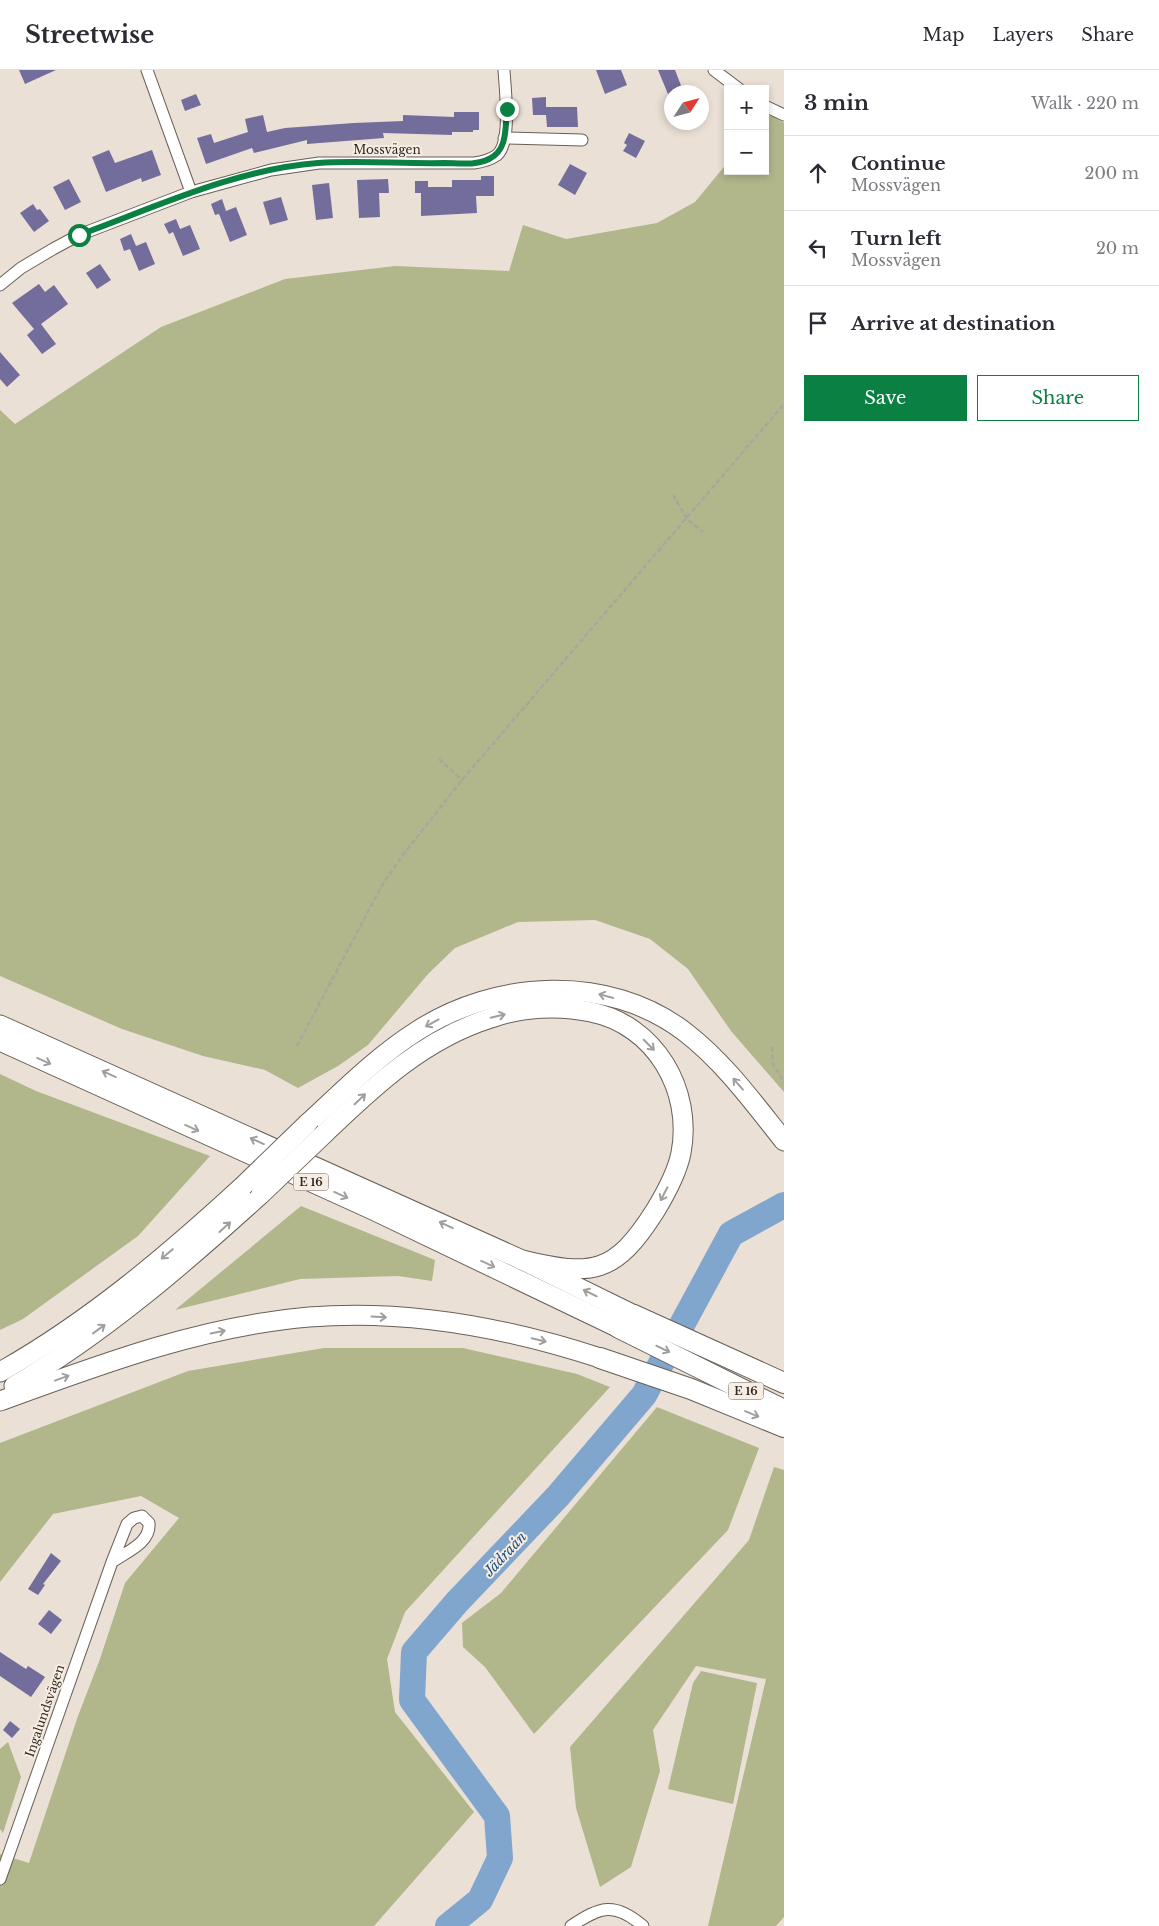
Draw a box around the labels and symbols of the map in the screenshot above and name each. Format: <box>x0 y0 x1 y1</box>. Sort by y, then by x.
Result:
north arrow <box>664 85 709 130</box>
route end <box>496 98 519 121</box>
street label: Mossvägen <box>353 142 421 157</box>
route start <box>68 224 91 247</box>
one-way arrow <box>598 990 614 1000</box>
one-way arrow <box>489 1011 505 1020</box>
one-way arrow <box>425 1018 440 1028</box>
one-way arrow <box>643 1039 656 1051</box>
one-way arrow <box>36 1057 51 1067</box>
one-way arrow <box>102 1069 117 1078</box>
one-way arrow <box>733 1077 744 1090</box>
one-way arrow <box>354 1093 366 1105</box>
one-way arrow <box>184 1124 199 1134</box>
one-way arrow <box>250 1135 265 1145</box>
road number: E 16 <box>294 1174 328 1190</box>
one-way arrow <box>659 1187 669 1202</box>
one-way arrow <box>333 1191 348 1201</box>
one-way arrow <box>439 1220 454 1230</box>
one-way arrow <box>218 1221 231 1233</box>
one-way arrow <box>161 1248 174 1259</box>
one-way arrow <box>480 1260 495 1269</box>
one-way arrow <box>583 1288 598 1297</box>
one-way arrow <box>371 1312 387 1321</box>
one-way arrow <box>92 1324 105 1335</box>
one-way arrow <box>209 1326 225 1336</box>
one-way arrow <box>531 1336 547 1345</box>
one-way arrow <box>655 1345 670 1354</box>
one-way arrow <box>54 1373 70 1382</box>
road number: E 16 <box>728 1382 764 1400</box>
one-way arrow <box>744 1410 759 1419</box>
water label: Jädraån <box>479 1528 530 1581</box>
street label: Ingalundsvägen <box>22 1663 67 1759</box>

